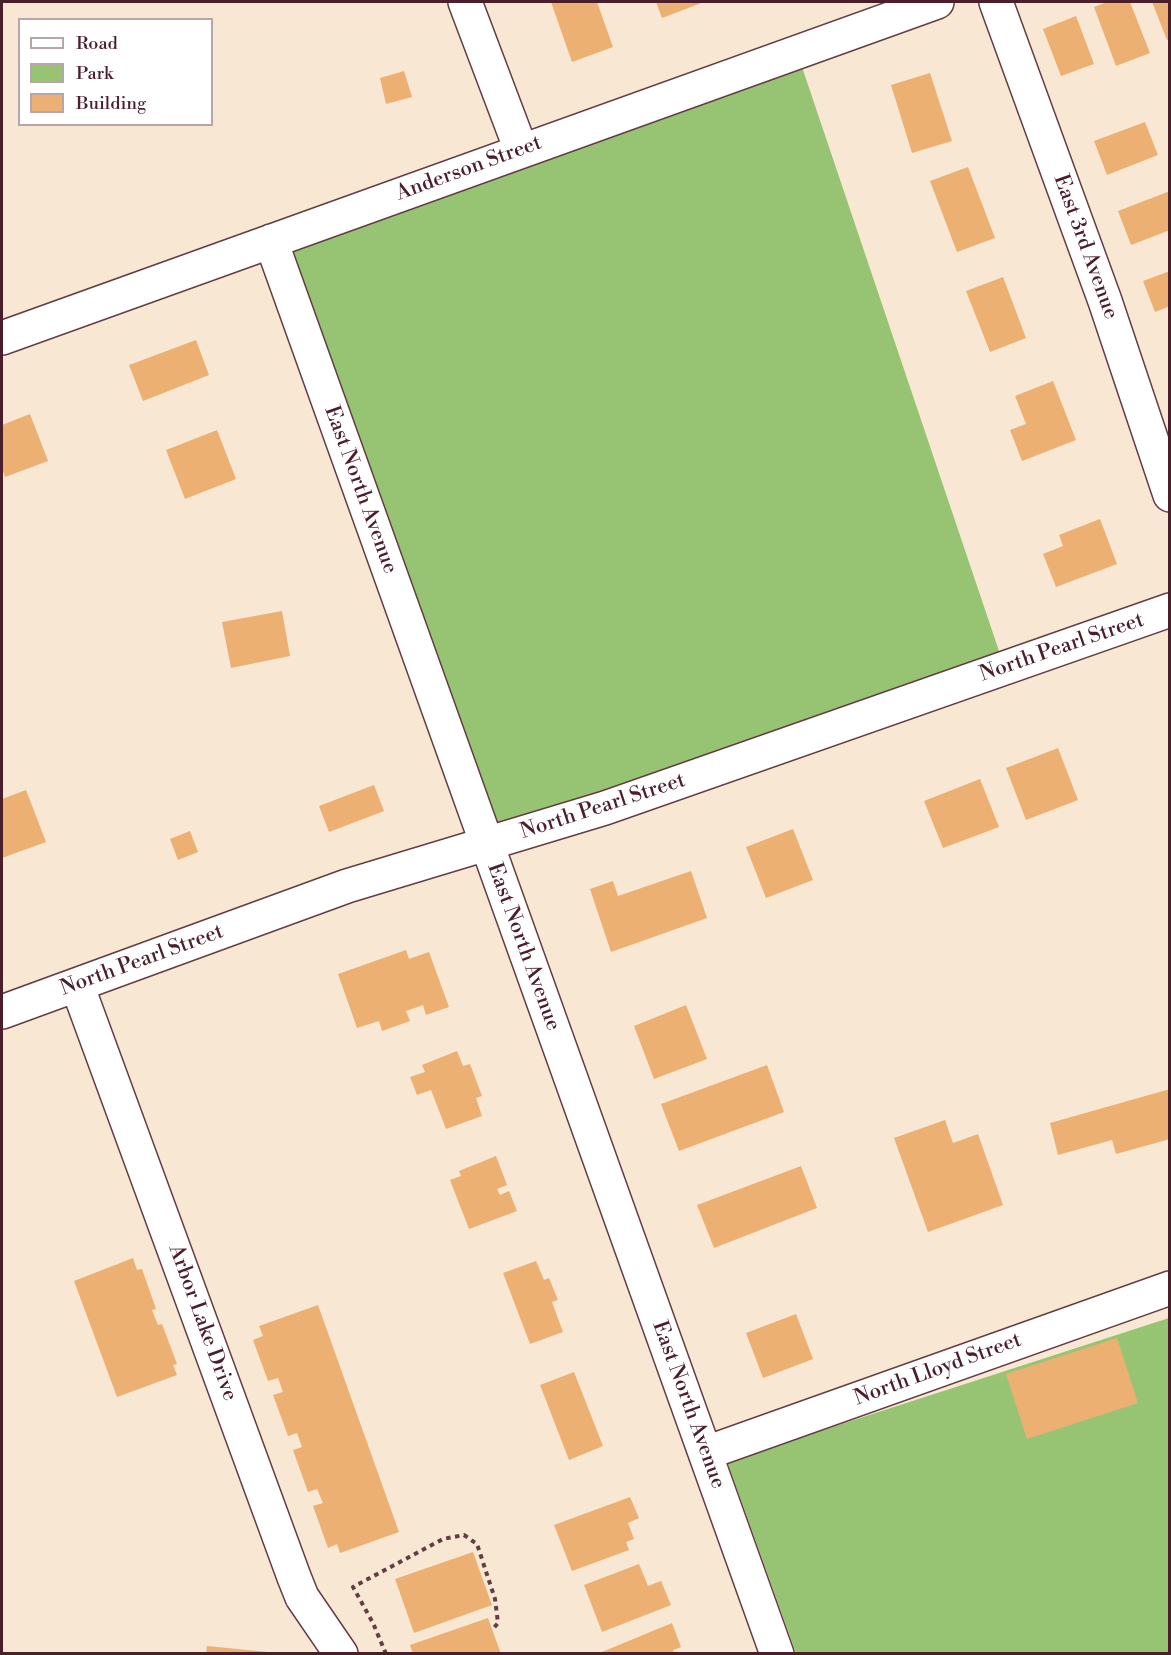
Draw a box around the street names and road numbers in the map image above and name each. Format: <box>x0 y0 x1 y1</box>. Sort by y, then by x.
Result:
street label: Anderson Street <box>393 131 545 207</box>
street label: East 3rd Avenue <box>1047 171 1123 323</box>
street label: East North Avenue <box>318 403 402 577</box>
street label: North Pearl Street <box>977 608 1147 688</box>
street label: North Pearl Street <box>517 768 689 846</box>
street label: East North Avenue <box>481 860 565 1034</box>
street label: North Pearl Street <box>57 920 227 1002</box>
street label: Arbor Lake Drive <box>162 1242 242 1404</box>
street label: East North Avenue <box>646 1318 730 1492</box>
street label: North Lloyd Street <box>851 1328 1025 1412</box>

